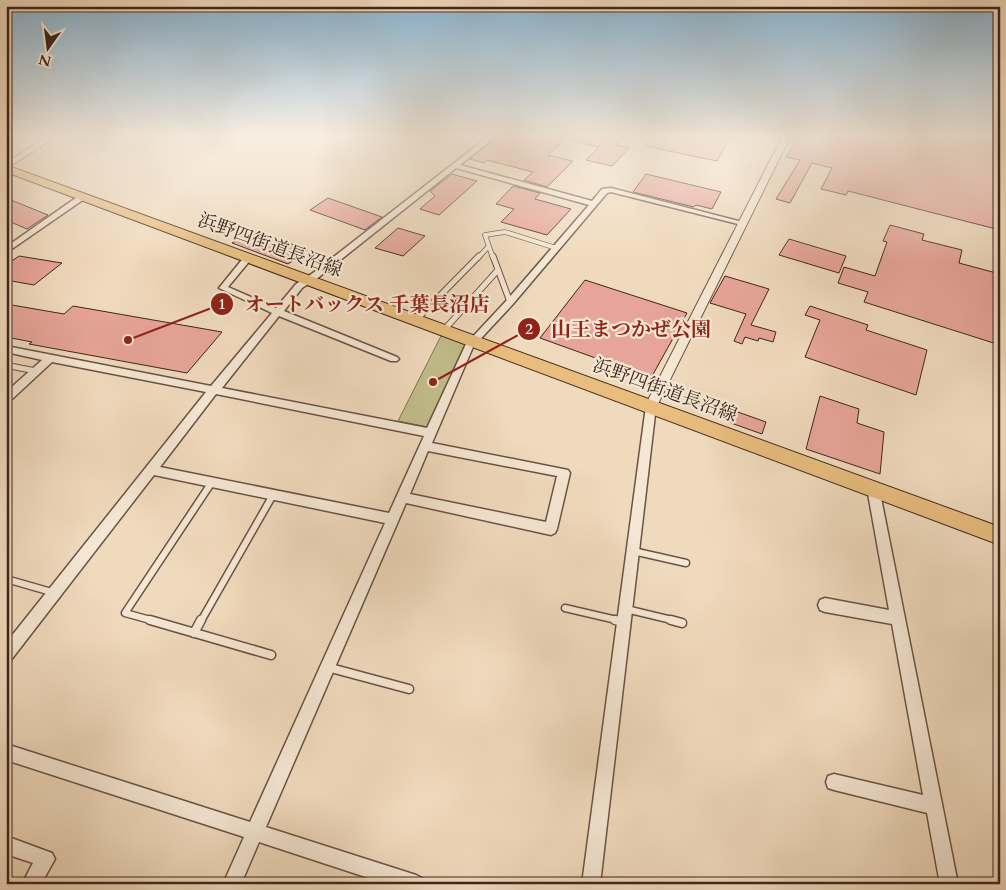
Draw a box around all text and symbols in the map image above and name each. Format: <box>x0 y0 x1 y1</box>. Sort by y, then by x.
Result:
north arrow <box>22 22 72 72</box>
text: N <box>37 49 53 71</box>
street label: 浜野四街道長沼線 <box>194 207 346 283</box>
callout: オートバックス 千葉長沼店 <box>209 287 499 322</box>
text: オートバックス 千葉長沼店 <box>245 291 489 318</box>
text: 1 <box>218 294 226 314</box>
callout: 山王まつかぜ公園 <box>516 311 721 346</box>
text: 山王まつかぜ公園 <box>551 316 711 343</box>
text: 2 <box>525 319 533 339</box>
street label: 浜野四街道長沼線 <box>589 352 741 428</box>

